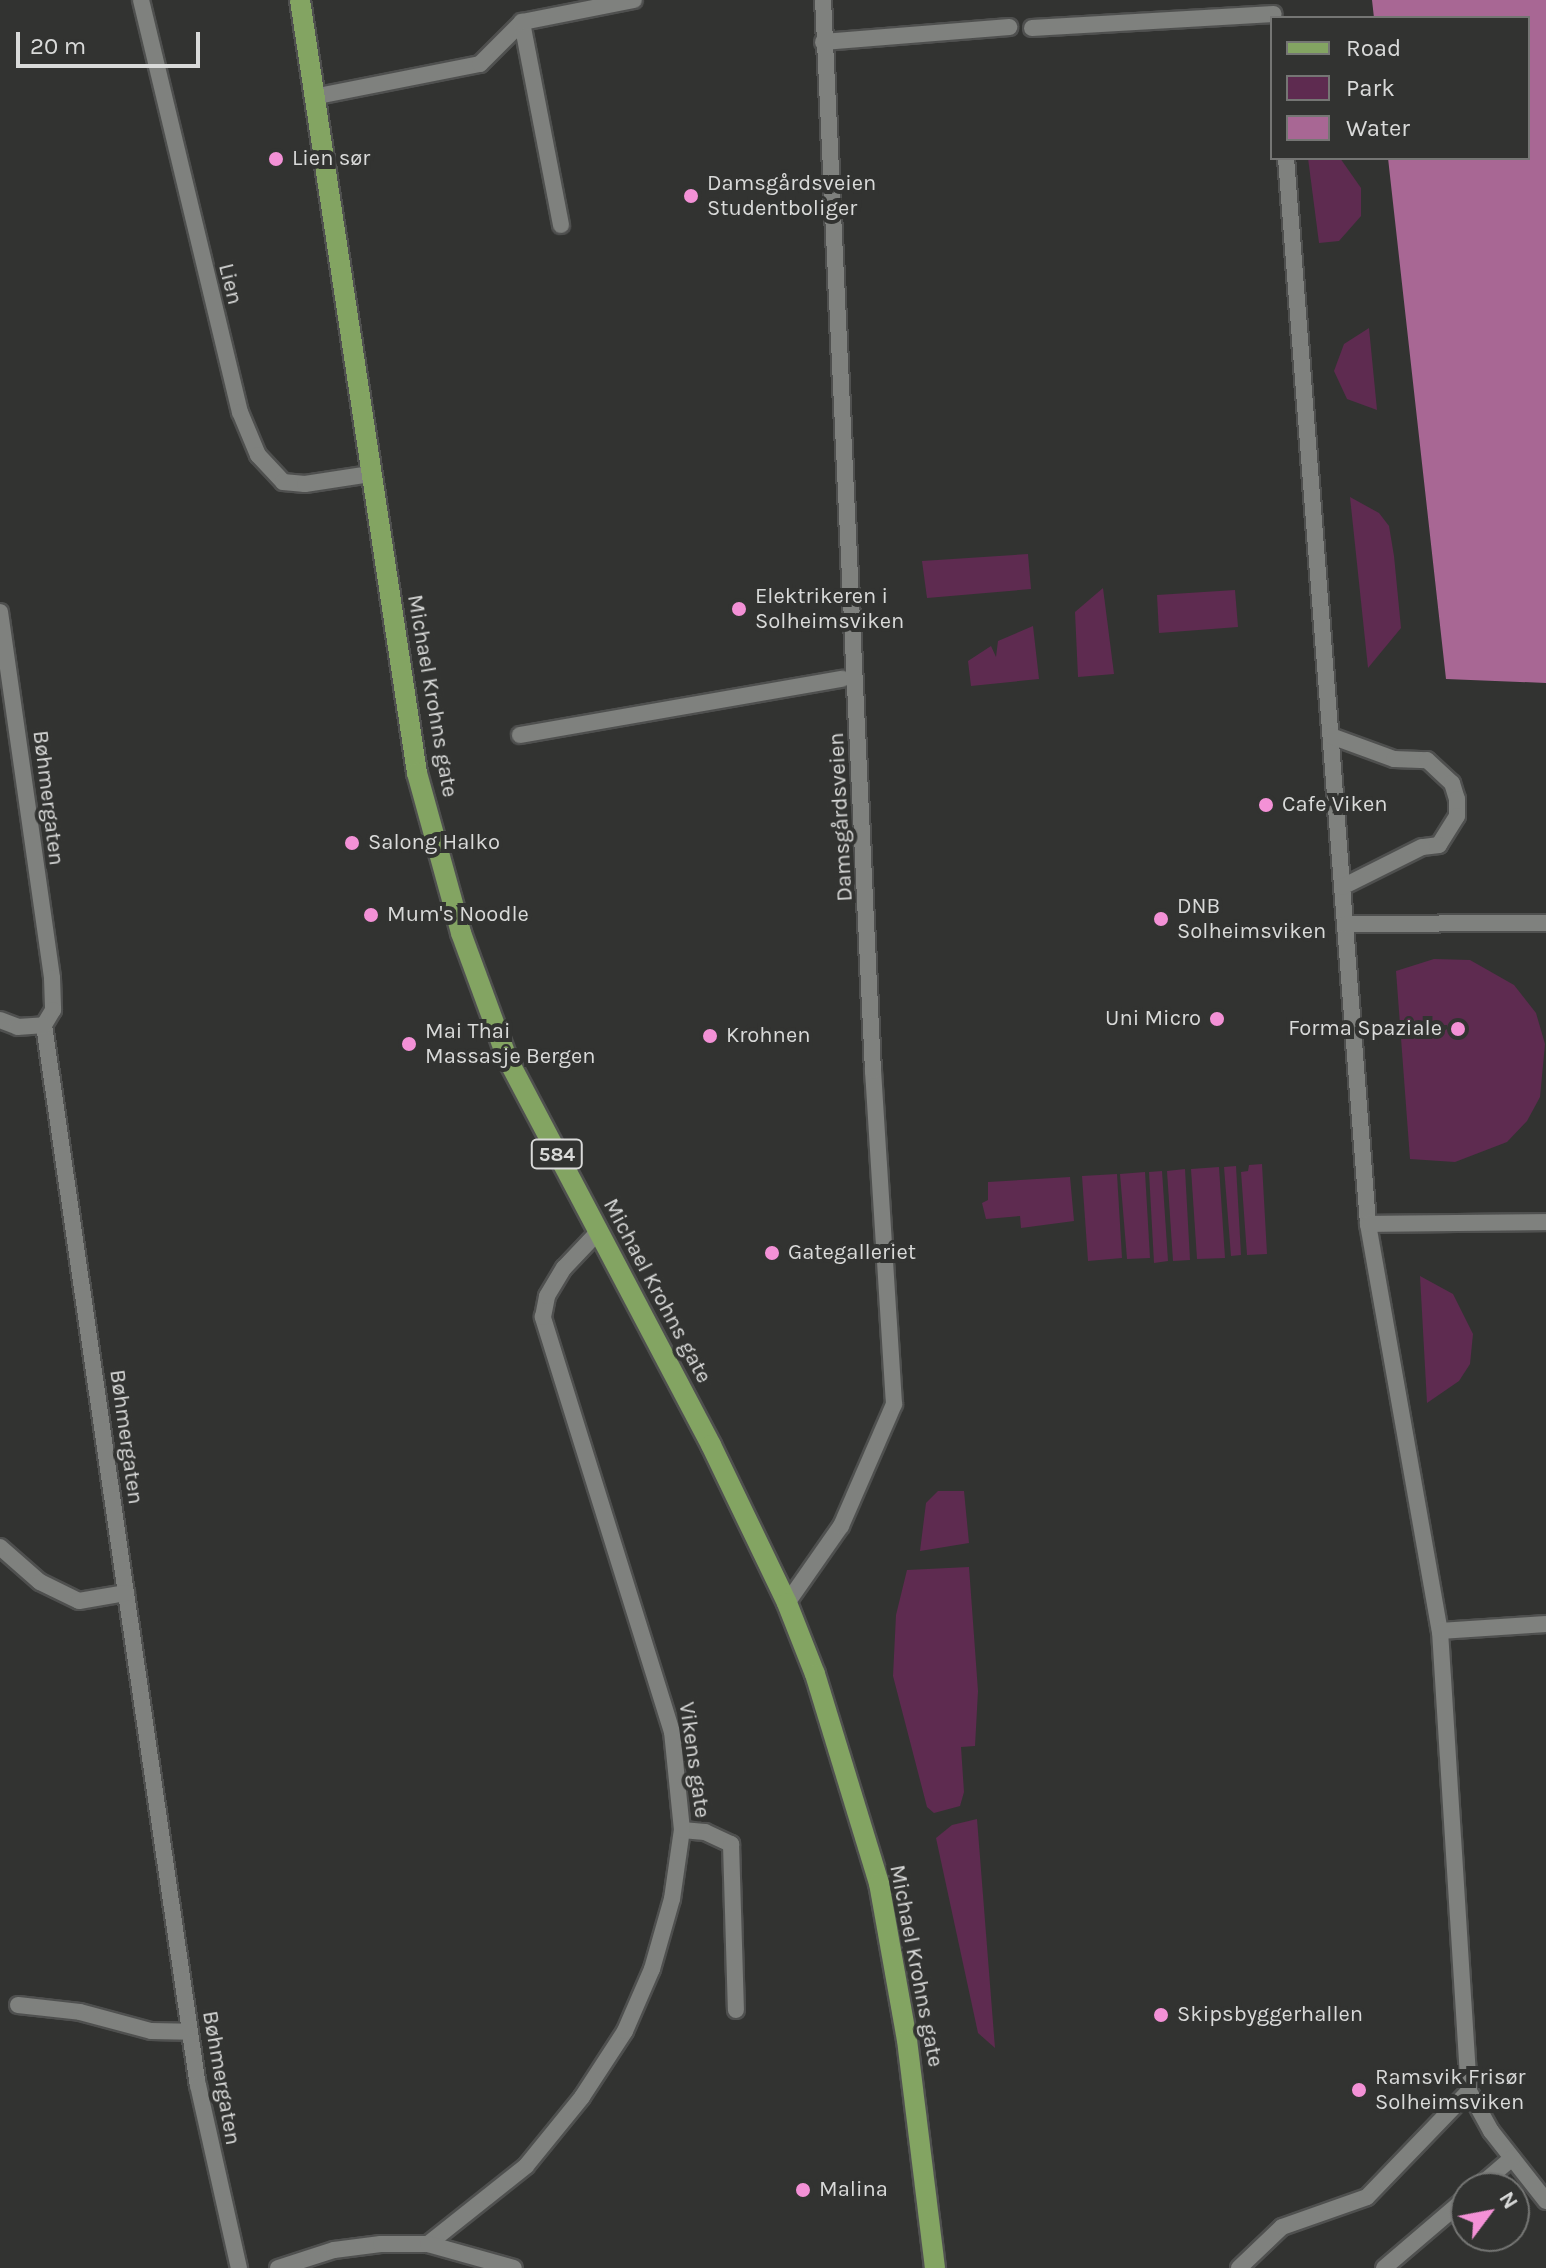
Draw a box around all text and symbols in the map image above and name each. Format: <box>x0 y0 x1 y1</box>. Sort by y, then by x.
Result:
scale bar <box>20 16 204 66</box>
legend <box>1270 16 1530 160</box>
text: 20 m <box>30 32 86 60</box>
text: Road <box>1346 34 1401 62</box>
text: Park <box>1346 74 1395 102</box>
text: Water <box>1346 114 1410 142</box>
place label: Lien sør <box>292 146 370 172</box>
marker: Lien sør <box>267 150 285 168</box>
place label: Damsgårdsveien Studentboliger <box>707 170 876 222</box>
marker: Damsgårdsveien Studentboliger <box>682 187 700 205</box>
street label: Lien <box>212 261 248 307</box>
place label: Elektrikeren i Solheimsviken <box>755 583 904 634</box>
street label: Michael Krohns gate <box>401 593 463 799</box>
marker: Elektrikeren i Solheimsviken <box>730 600 748 618</box>
street label: Bøhmergaten <box>27 729 69 867</box>
street label: Damsgårdsveien <box>823 732 859 902</box>
place label: Cafe Viken <box>1282 792 1388 818</box>
marker: Cafe Viken <box>1257 796 1275 814</box>
place label: Salong Halko <box>368 830 500 856</box>
marker: Salong Halko <box>343 834 361 852</box>
place label: DNB Solheimsviken <box>1177 893 1326 944</box>
place label: Mum's Noodle <box>387 902 529 928</box>
marker: Mum's Noodle <box>362 906 380 924</box>
marker: DNB Solheimsviken <box>1152 910 1170 928</box>
place label: Uni Micro <box>1105 1006 1201 1032</box>
marker: Uni Micro <box>1208 1010 1226 1028</box>
place label: Forma Spaziale <box>1288 1016 1442 1042</box>
place label: Mai Thai Massasje Bergen <box>425 1018 596 1070</box>
marker: Forma Spaziale <box>1449 1020 1467 1038</box>
place label: Krohnen <box>726 1023 810 1049</box>
marker: Krohnen <box>701 1027 719 1045</box>
marker: Mai Thai Massasje Bergen <box>400 1035 418 1053</box>
road number: 584 <box>529 1138 585 1170</box>
street label: Michael Krohns gate <box>597 1194 717 1388</box>
place label: Gategalleriet <box>788 1240 916 1266</box>
marker: Gategalleriet <box>763 1244 781 1262</box>
street label: Bøhmergaten <box>103 1368 149 1506</box>
street label: Vikens gate <box>673 1700 715 1820</box>
street label: Michael Krohns gate <box>883 1863 949 2069</box>
place label: Skipsbyggerhallen <box>1177 2002 1363 2028</box>
marker: Skipsbyggerhallen <box>1152 2006 1170 2024</box>
street label: Bøhmergaten <box>196 2009 246 2147</box>
place label: Ramsvik Frisør Solheimsviken <box>1375 2064 1526 2116</box>
marker: Ramsvik Frisør Solheimsviken <box>1350 2081 1368 2099</box>
north arrow <box>1450 2172 1530 2252</box>
place label: Malina <box>819 2177 888 2203</box>
marker: Malina <box>794 2181 812 2199</box>
text: N <box>1493 2187 1524 2214</box>

